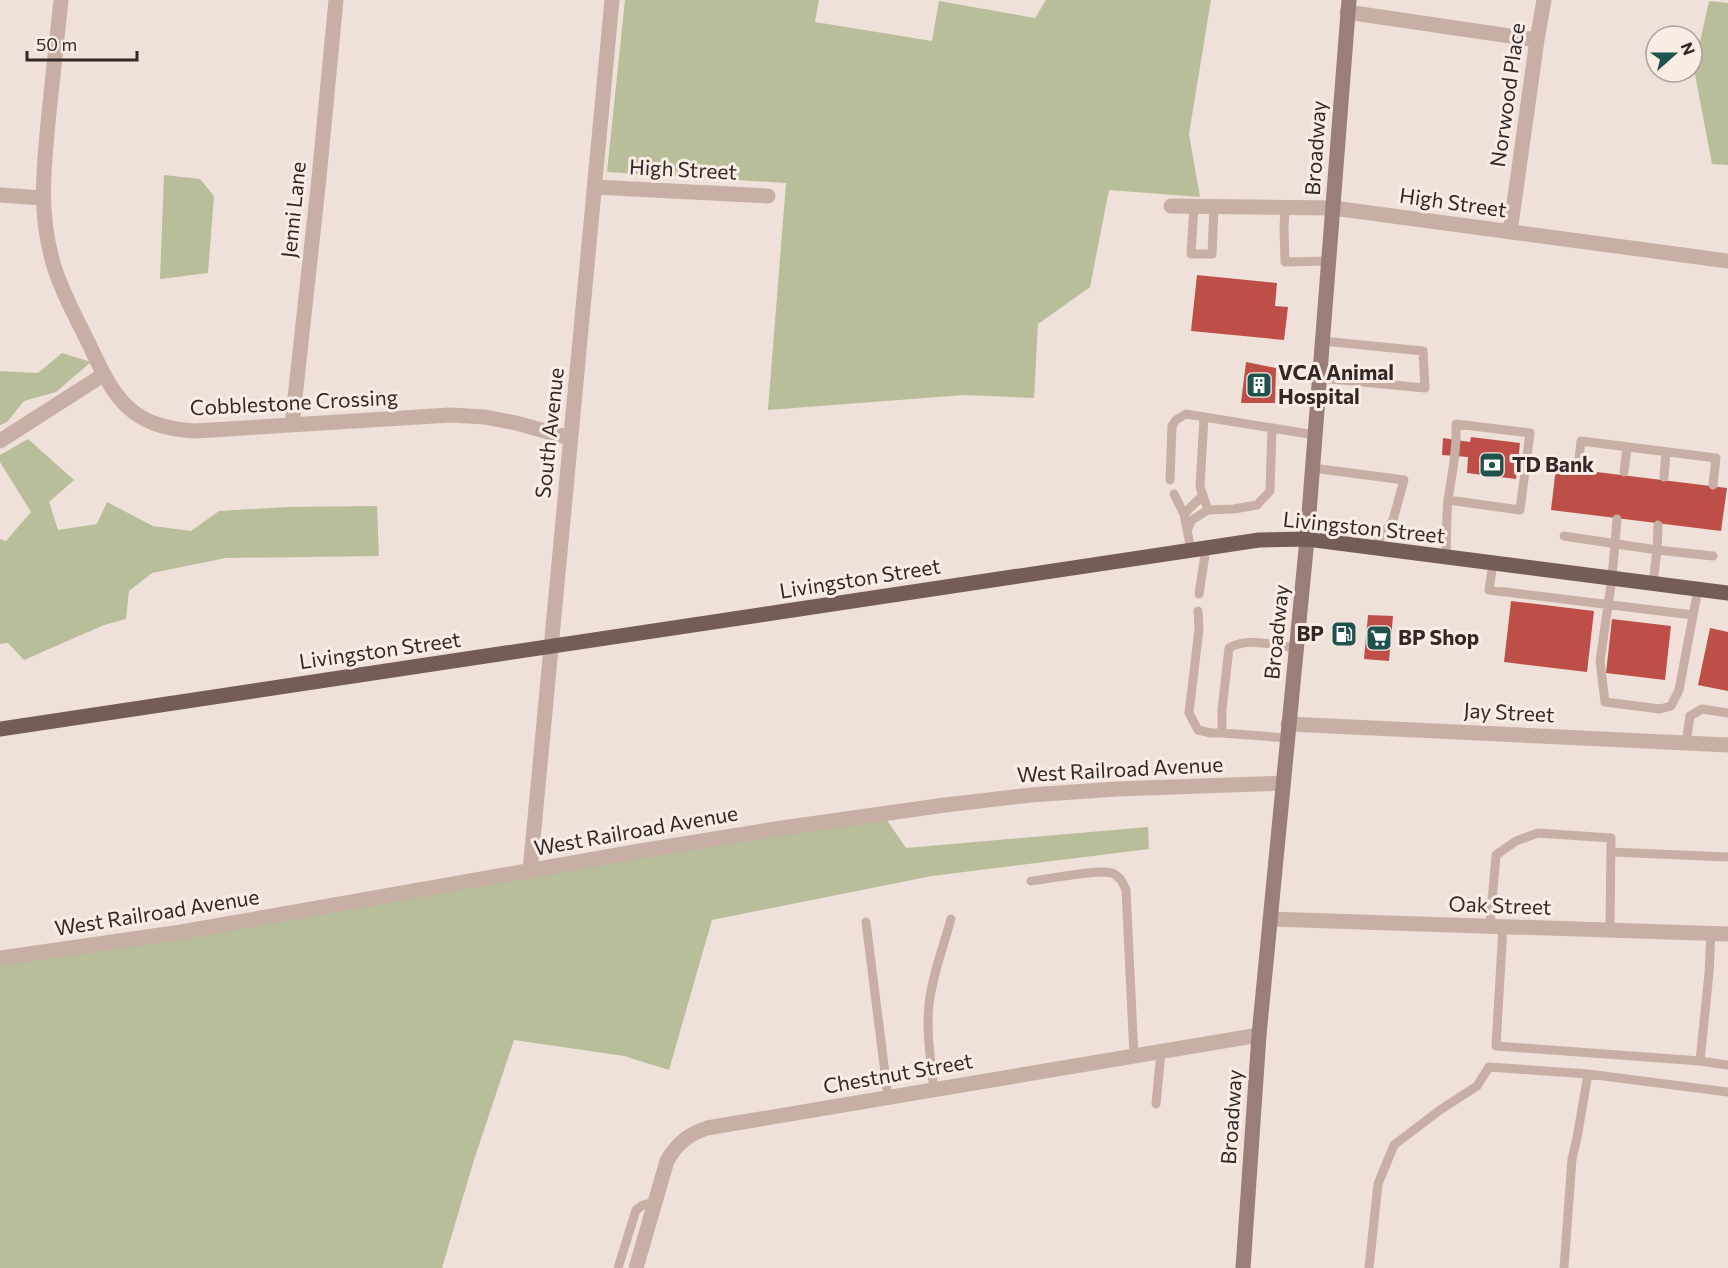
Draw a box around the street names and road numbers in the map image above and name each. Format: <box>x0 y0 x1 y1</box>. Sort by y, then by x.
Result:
street label: Norwood Place <box>1484 21 1529 169</box>
street label: Broadway <box>1299 99 1330 196</box>
street label: High Street <box>629 153 738 184</box>
street label: Jenni Lane <box>275 160 310 259</box>
street label: High Street <box>1398 182 1508 221</box>
street label: South Avenue <box>529 366 568 499</box>
street label: Cobblestone Crossing <box>189 384 399 419</box>
street label: Livingston Street <box>1282 506 1446 547</box>
street label: Livingston Street <box>777 552 942 603</box>
street label: Broadway <box>1258 583 1293 681</box>
street label: Livingston Street <box>297 626 462 673</box>
street label: Jay Street <box>1463 697 1555 726</box>
street label: West Railroad Avenue <box>1016 751 1224 786</box>
street label: West Railroad Avenue <box>532 799 740 860</box>
street label: West Railroad Avenue <box>53 883 261 940</box>
street label: Oak Street <box>1448 890 1552 919</box>
street label: Chestnut Street <box>821 1047 974 1098</box>
street label: Broadway <box>1215 1068 1246 1165</box>

